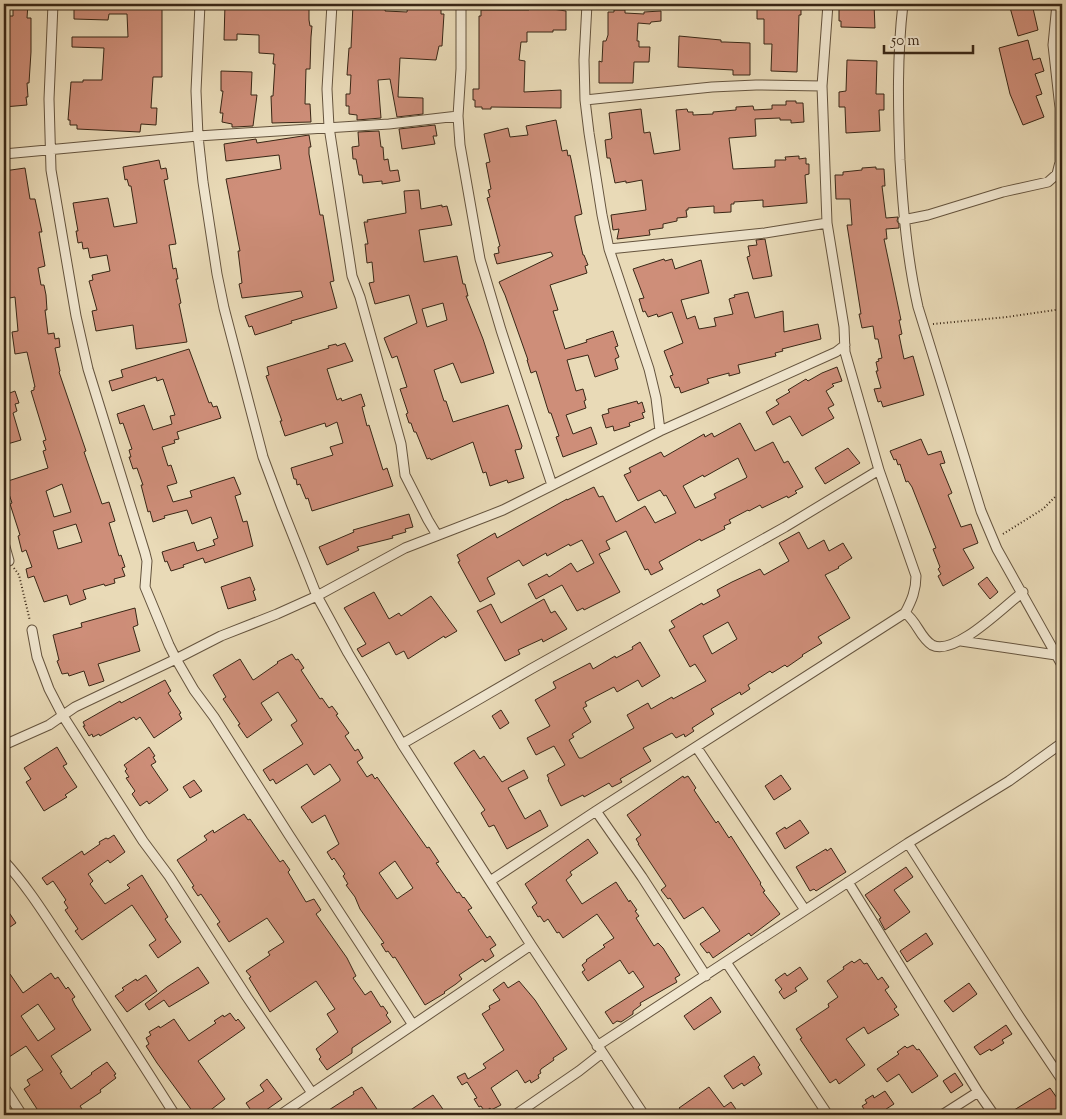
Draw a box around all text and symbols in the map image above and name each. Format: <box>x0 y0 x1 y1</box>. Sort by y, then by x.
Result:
scale bar <box>884 22 972 54</box>
text: 50 m <box>890 31 920 52</box>

